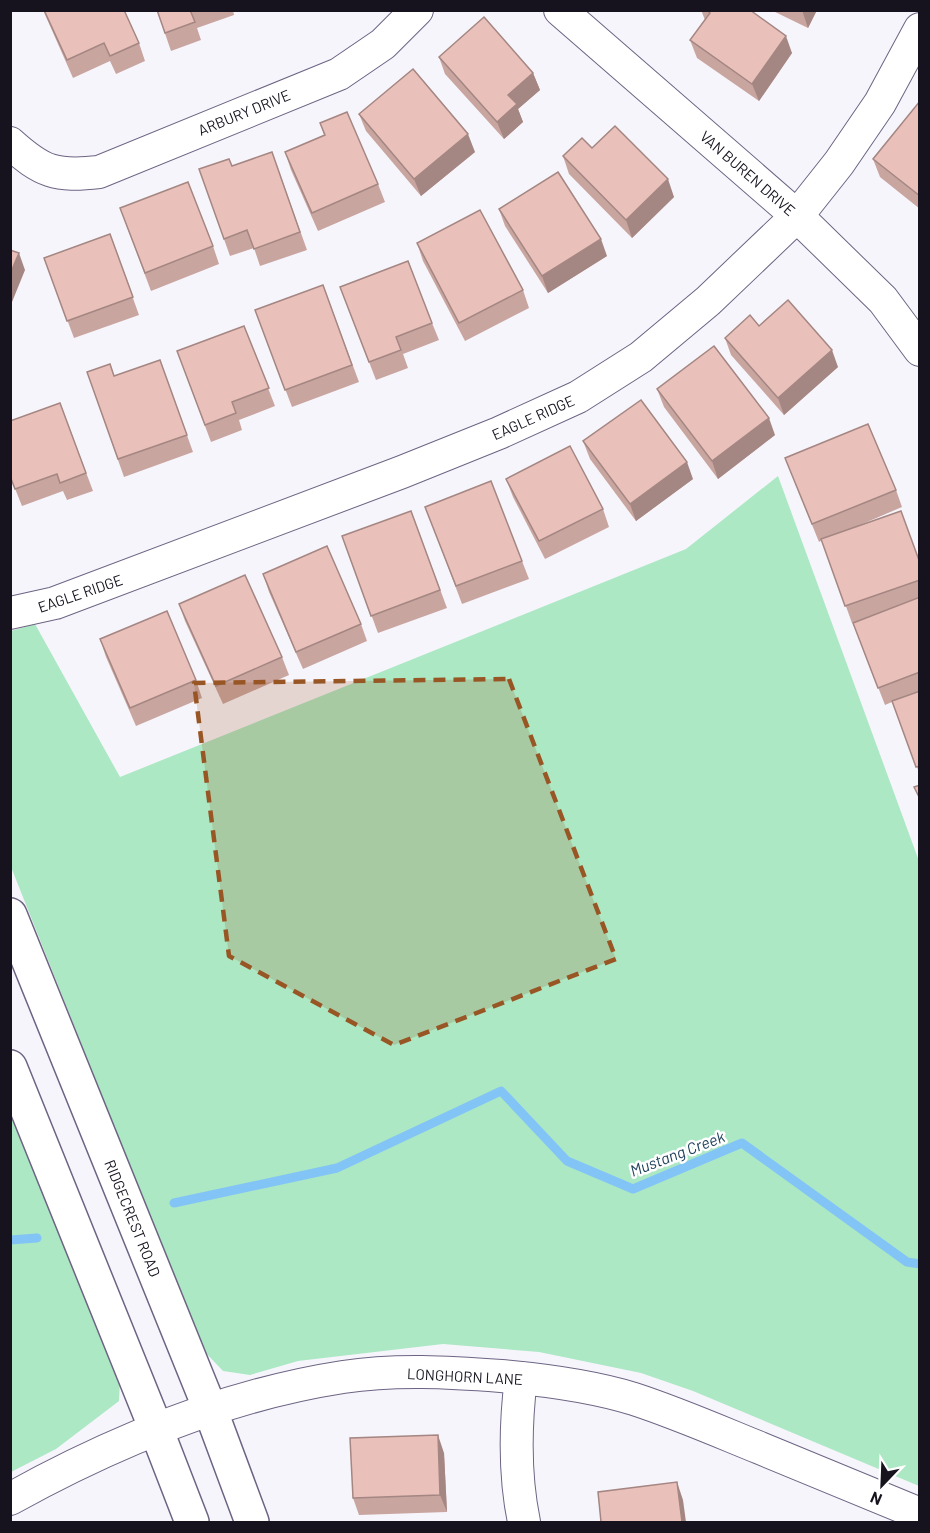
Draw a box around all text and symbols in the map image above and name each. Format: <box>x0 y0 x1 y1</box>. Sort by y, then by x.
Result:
street label: ARBURY DRIVE <box>195 85 293 139</box>
street label: VAN BUREN DRIVE <box>697 127 799 219</box>
street label: EAGLE RIDGE <box>489 391 577 443</box>
street label: EAGLE RIDGE <box>35 570 125 616</box>
water label: Mustang Creek <box>627 1126 727 1180</box>
street label: RIDGECREST ROAD <box>101 1157 165 1279</box>
street label: LONGHORN LANE <box>407 1364 523 1388</box>
north arrow <box>852 1455 912 1515</box>
text: N <box>867 1488 885 1510</box>

